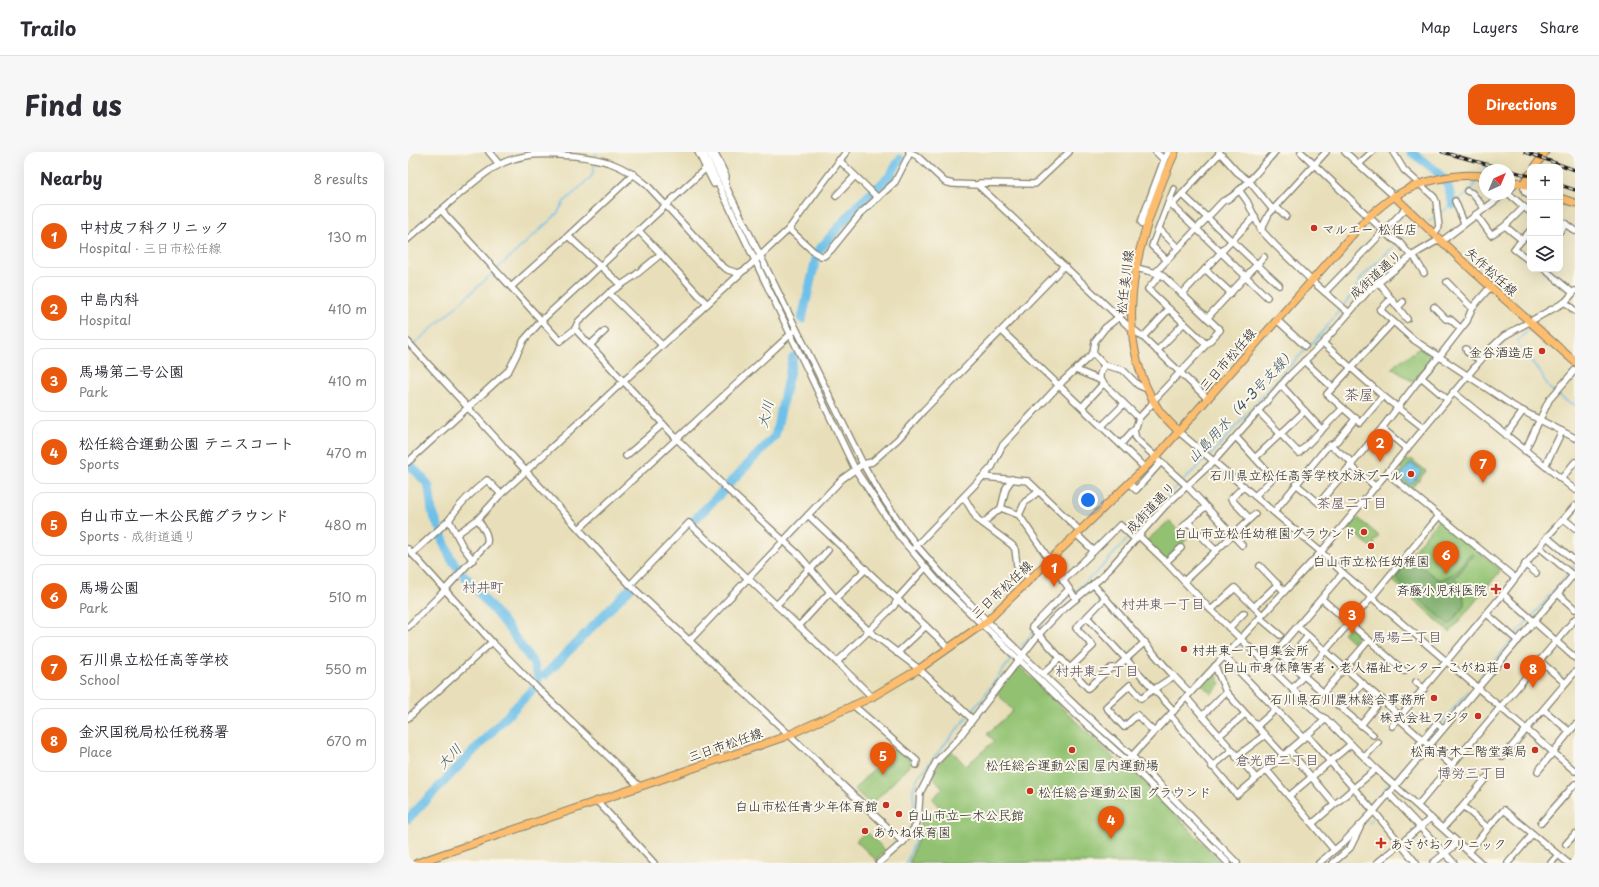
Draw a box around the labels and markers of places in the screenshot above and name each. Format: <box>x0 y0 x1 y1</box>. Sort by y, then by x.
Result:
place label: マルエー 松任店 <box>1322 219 1417 238</box>
marker: マルエー 松任店 <box>1309 223 1319 233</box>
place label: 金谷酒造店 <box>1469 342 1534 361</box>
marker: 金谷酒造店 <box>1537 346 1547 356</box>
pin: 2 <box>1367 429 1393 462</box>
pin: 7 <box>1470 450 1496 483</box>
place label: 石川県立松任高等学校水泳プール <box>1210 465 1403 484</box>
marker: 石川県立松任高等学校水泳プール <box>1406 469 1416 479</box>
place label: 白山市立松任幼稚園グラウンド <box>1174 523 1356 542</box>
marker: 白山市立松任幼稚園グラウンド <box>1359 527 1369 537</box>
marker: 白山市立松任幼稚園 <box>1366 541 1376 551</box>
pin: 6 <box>1433 541 1459 574</box>
place label: 白山市立松任幼稚園 <box>1312 551 1430 570</box>
pin: 1 <box>1041 554 1067 587</box>
place label: 斉藤小児科医院 <box>1396 580 1487 599</box>
marker: 斉藤小児科医院 <box>1490 583 1502 595</box>
pin: 3 <box>1339 601 1365 634</box>
place label: 村井東一丁目集会所 <box>1192 640 1309 659</box>
marker: 村井東一丁目集会所 <box>1179 644 1189 654</box>
pin: 8 <box>1520 655 1546 688</box>
place label: 白山市身体障害者・老人福祉センター こがね荘 <box>1222 657 1499 676</box>
marker: 白山市身体障害者・老人福祉センター こがね荘 <box>1502 661 1512 671</box>
place label: 石川県石川農林総合事務所 <box>1270 689 1426 708</box>
marker: 石川県石川農林総合事務所 <box>1429 693 1439 703</box>
place label: 株式会社フジタ <box>1380 707 1470 726</box>
marker: 株式会社フジタ <box>1473 711 1483 721</box>
place label: 松南青木二階堂薬局 <box>1410 741 1527 760</box>
pin: 5 <box>870 742 896 775</box>
marker: 松任総合運動公園 屋内運動場 <box>1067 745 1077 755</box>
marker: 松南青木二階堂薬局 <box>1530 745 1540 755</box>
place label: 松任総合運動公園 屋内運動場 <box>985 755 1159 774</box>
place label: 松任総合運動公園 グラウンド <box>1038 782 1211 801</box>
marker: 松任総合運動公園 グラウンド <box>1025 786 1035 796</box>
place label: 白山市松任青少年体育館 <box>735 796 878 815</box>
marker: 白山市松任青少年体育館 <box>881 800 891 810</box>
place label: 白山市立一木公民館 <box>907 805 1024 824</box>
pin: 4 <box>1098 806 1124 839</box>
marker: 白山市立一木公民館 <box>894 809 904 819</box>
place label: あかね保育園 <box>873 822 951 841</box>
marker: あかね保育園 <box>860 826 870 836</box>
place label: あさがおクリニック <box>1390 834 1506 853</box>
marker: あさがおクリニック <box>1375 837 1387 849</box>

